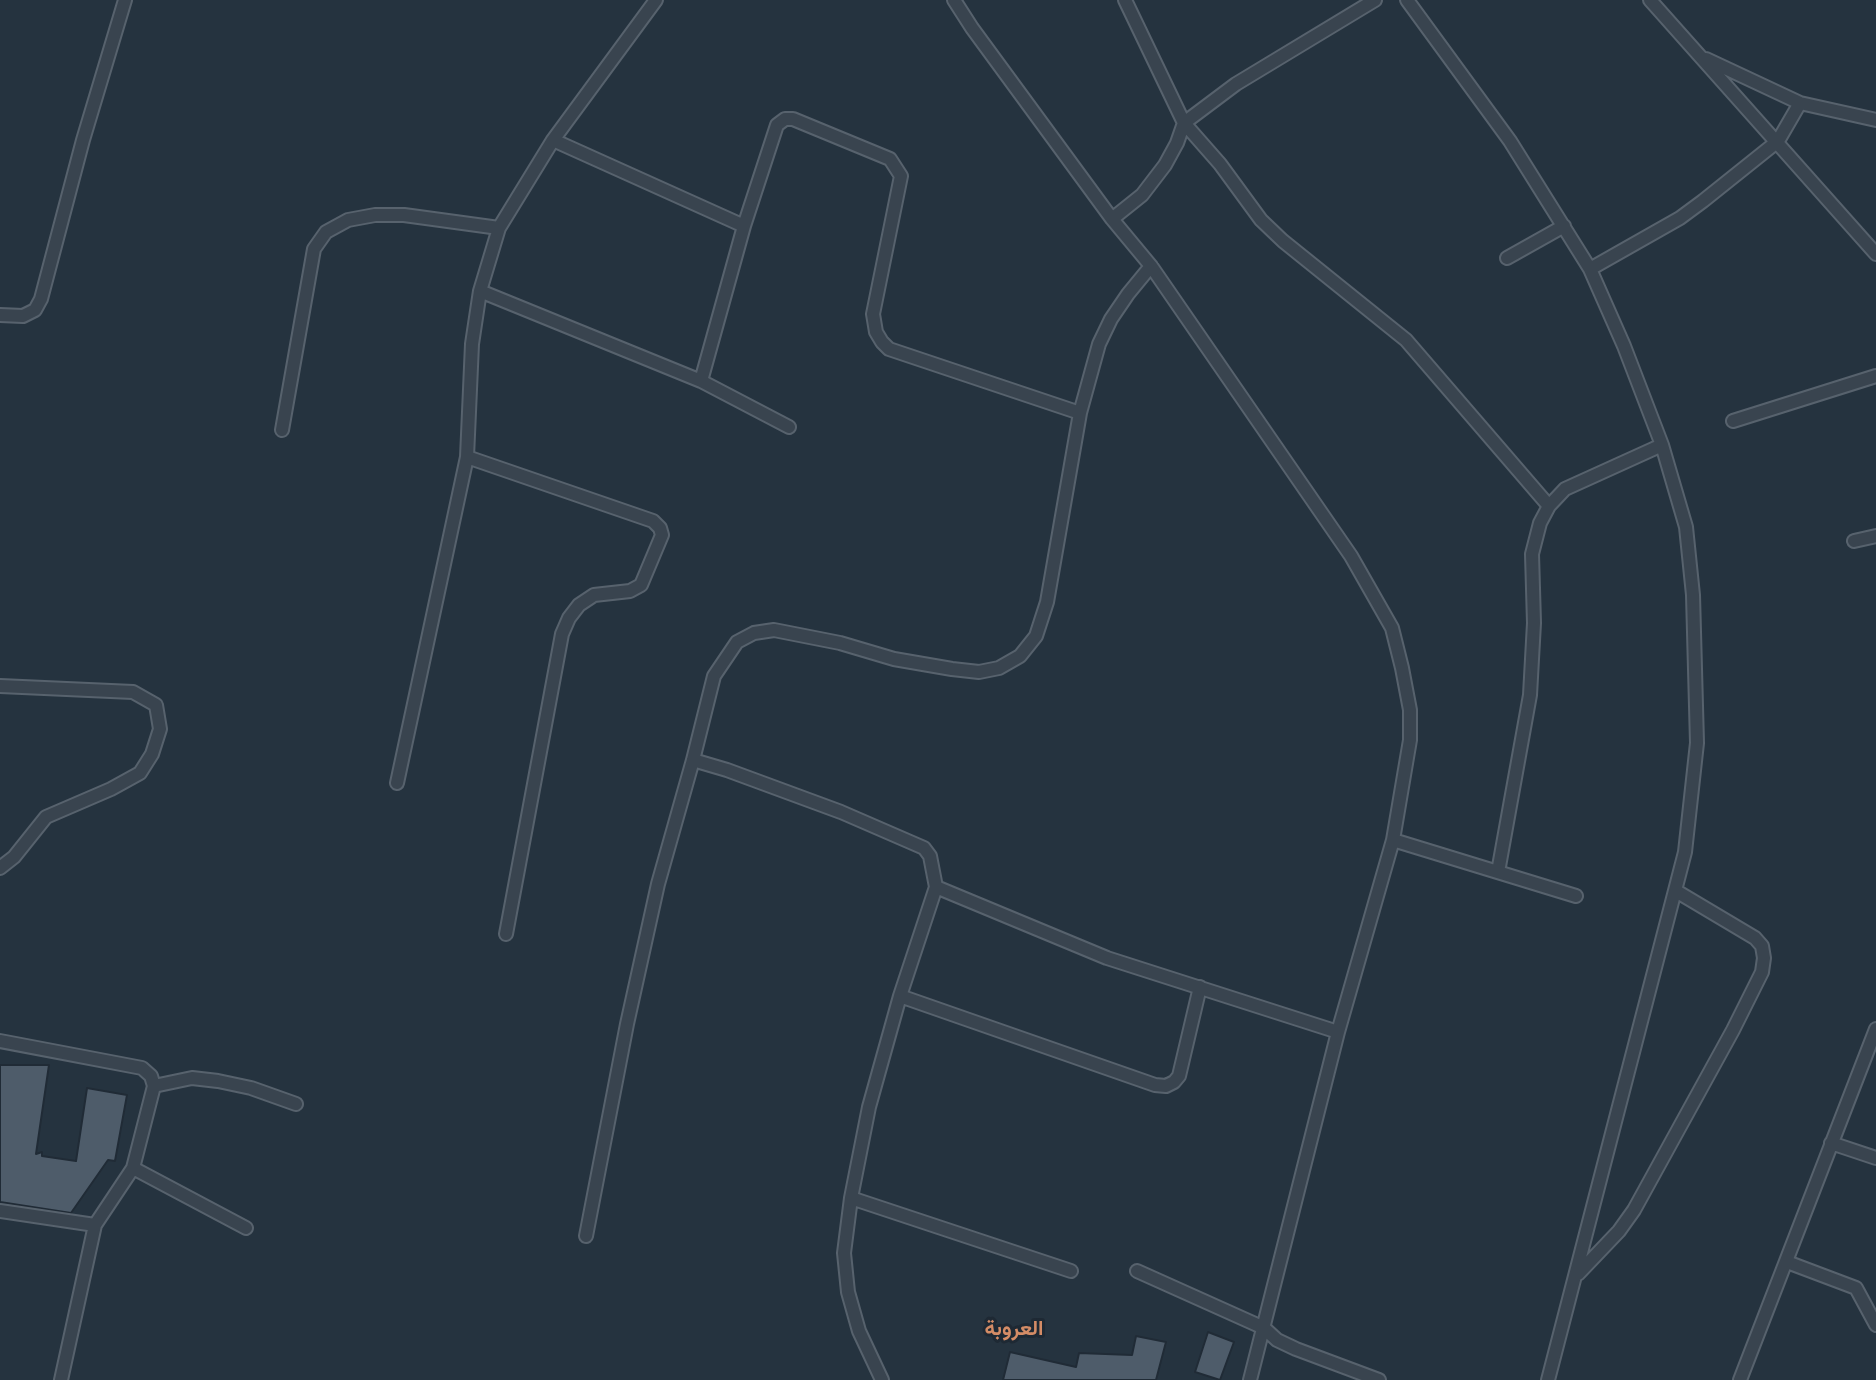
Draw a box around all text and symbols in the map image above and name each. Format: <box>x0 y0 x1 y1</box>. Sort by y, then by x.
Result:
district label: العروبة <box>984 1316 1044 1342</box>

